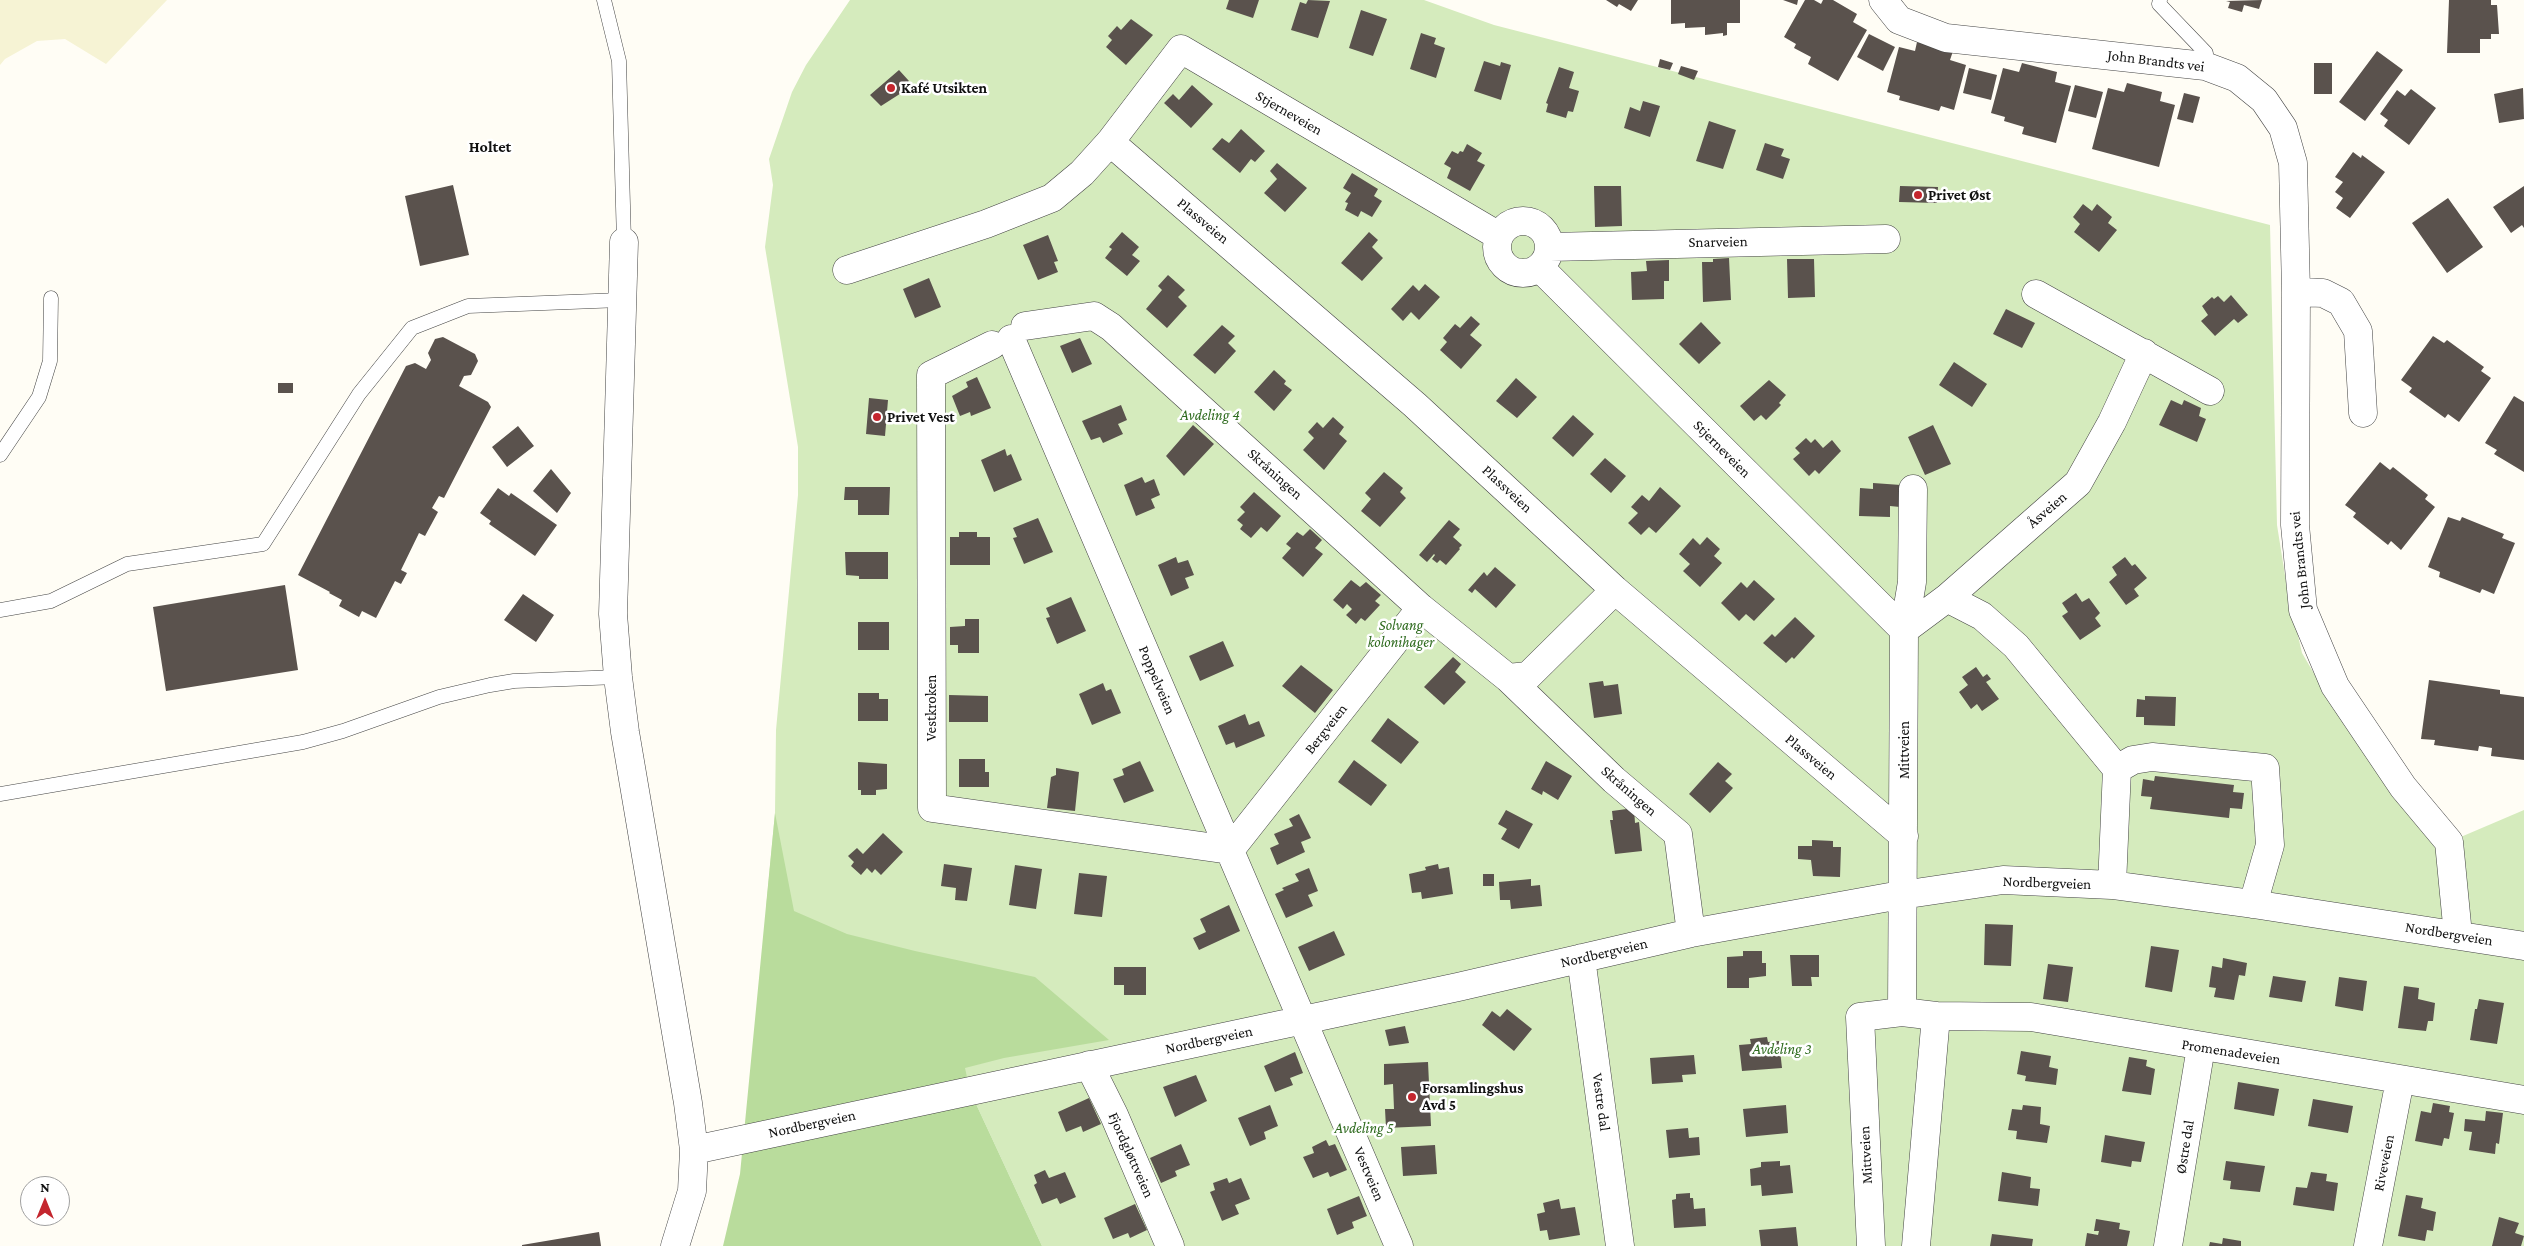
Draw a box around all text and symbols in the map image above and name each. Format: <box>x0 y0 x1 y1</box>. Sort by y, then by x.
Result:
street label: John Brandts vei <box>2106 46 2206 76</box>
place label: Kafé Utsikten <box>901 79 987 97</box>
marker: Kafé Utsikten <box>885 82 897 94</box>
street label: Stjerneveien <box>1252 87 1326 139</box>
district label: Holtet <box>469 137 511 157</box>
place label: Privet Øst <box>1928 186 1991 204</box>
marker: Privet Øst <box>1912 189 1924 201</box>
street label: Plassveien <box>1173 194 1233 248</box>
street label: Snarveien <box>1688 232 1748 252</box>
park label: Avdeling 4 <box>1180 406 1240 424</box>
place label: Privet Vest <box>887 408 955 426</box>
marker: Privet Vest <box>871 411 883 423</box>
street label: Stjerneveien <box>1689 416 1755 482</box>
street label: Skråningen <box>1244 445 1306 503</box>
street label: Plassveien <box>1478 461 1536 517</box>
street label: Åsveien <box>2024 488 2070 532</box>
street label: John Brandts vei <box>2286 510 2314 610</box>
park label: Solvang kolonihager <box>1368 616 1434 651</box>
street label: Poppelveien <box>1134 643 1180 717</box>
street label: Vestkroken <box>922 675 940 741</box>
street label: Bergveien <box>1301 700 1351 758</box>
street label: Mittveien <box>1895 721 1913 779</box>
street label: Plassveien <box>1781 730 1841 784</box>
street label: Skråningen <box>1597 762 1661 820</box>
street label: Nordbergveien <box>2002 872 2092 894</box>
street label: Nordbergveien <box>2404 918 2494 950</box>
street label: Nordbergveien <box>1559 934 1649 972</box>
street label: Nordbergveien <box>1164 1022 1254 1058</box>
street label: Promenadeveien <box>2180 1035 2282 1069</box>
park label: Avdeling 3 <box>1752 1040 1812 1058</box>
street label: Vestre dal <box>1588 1072 1614 1132</box>
place label: Forsamlingshus Avd 5 <box>1422 1079 1523 1114</box>
marker: Forsamlingshus Avd 5 <box>1406 1091 1418 1103</box>
street label: Nordbergveien <box>767 1106 857 1142</box>
street label: Fjordgløttveien <box>1104 1109 1158 1201</box>
park label: Avdeling 5 <box>1334 1119 1394 1137</box>
street label: Østre dal <box>2172 1119 2198 1175</box>
street label: Mittveien <box>1855 1125 1877 1185</box>
street label: Riveveien <box>2370 1133 2398 1193</box>
street label: Vestveien <box>1350 1144 1388 1204</box>
north arrow <box>20 1176 70 1226</box>
text: N <box>40 1179 50 1195</box>

